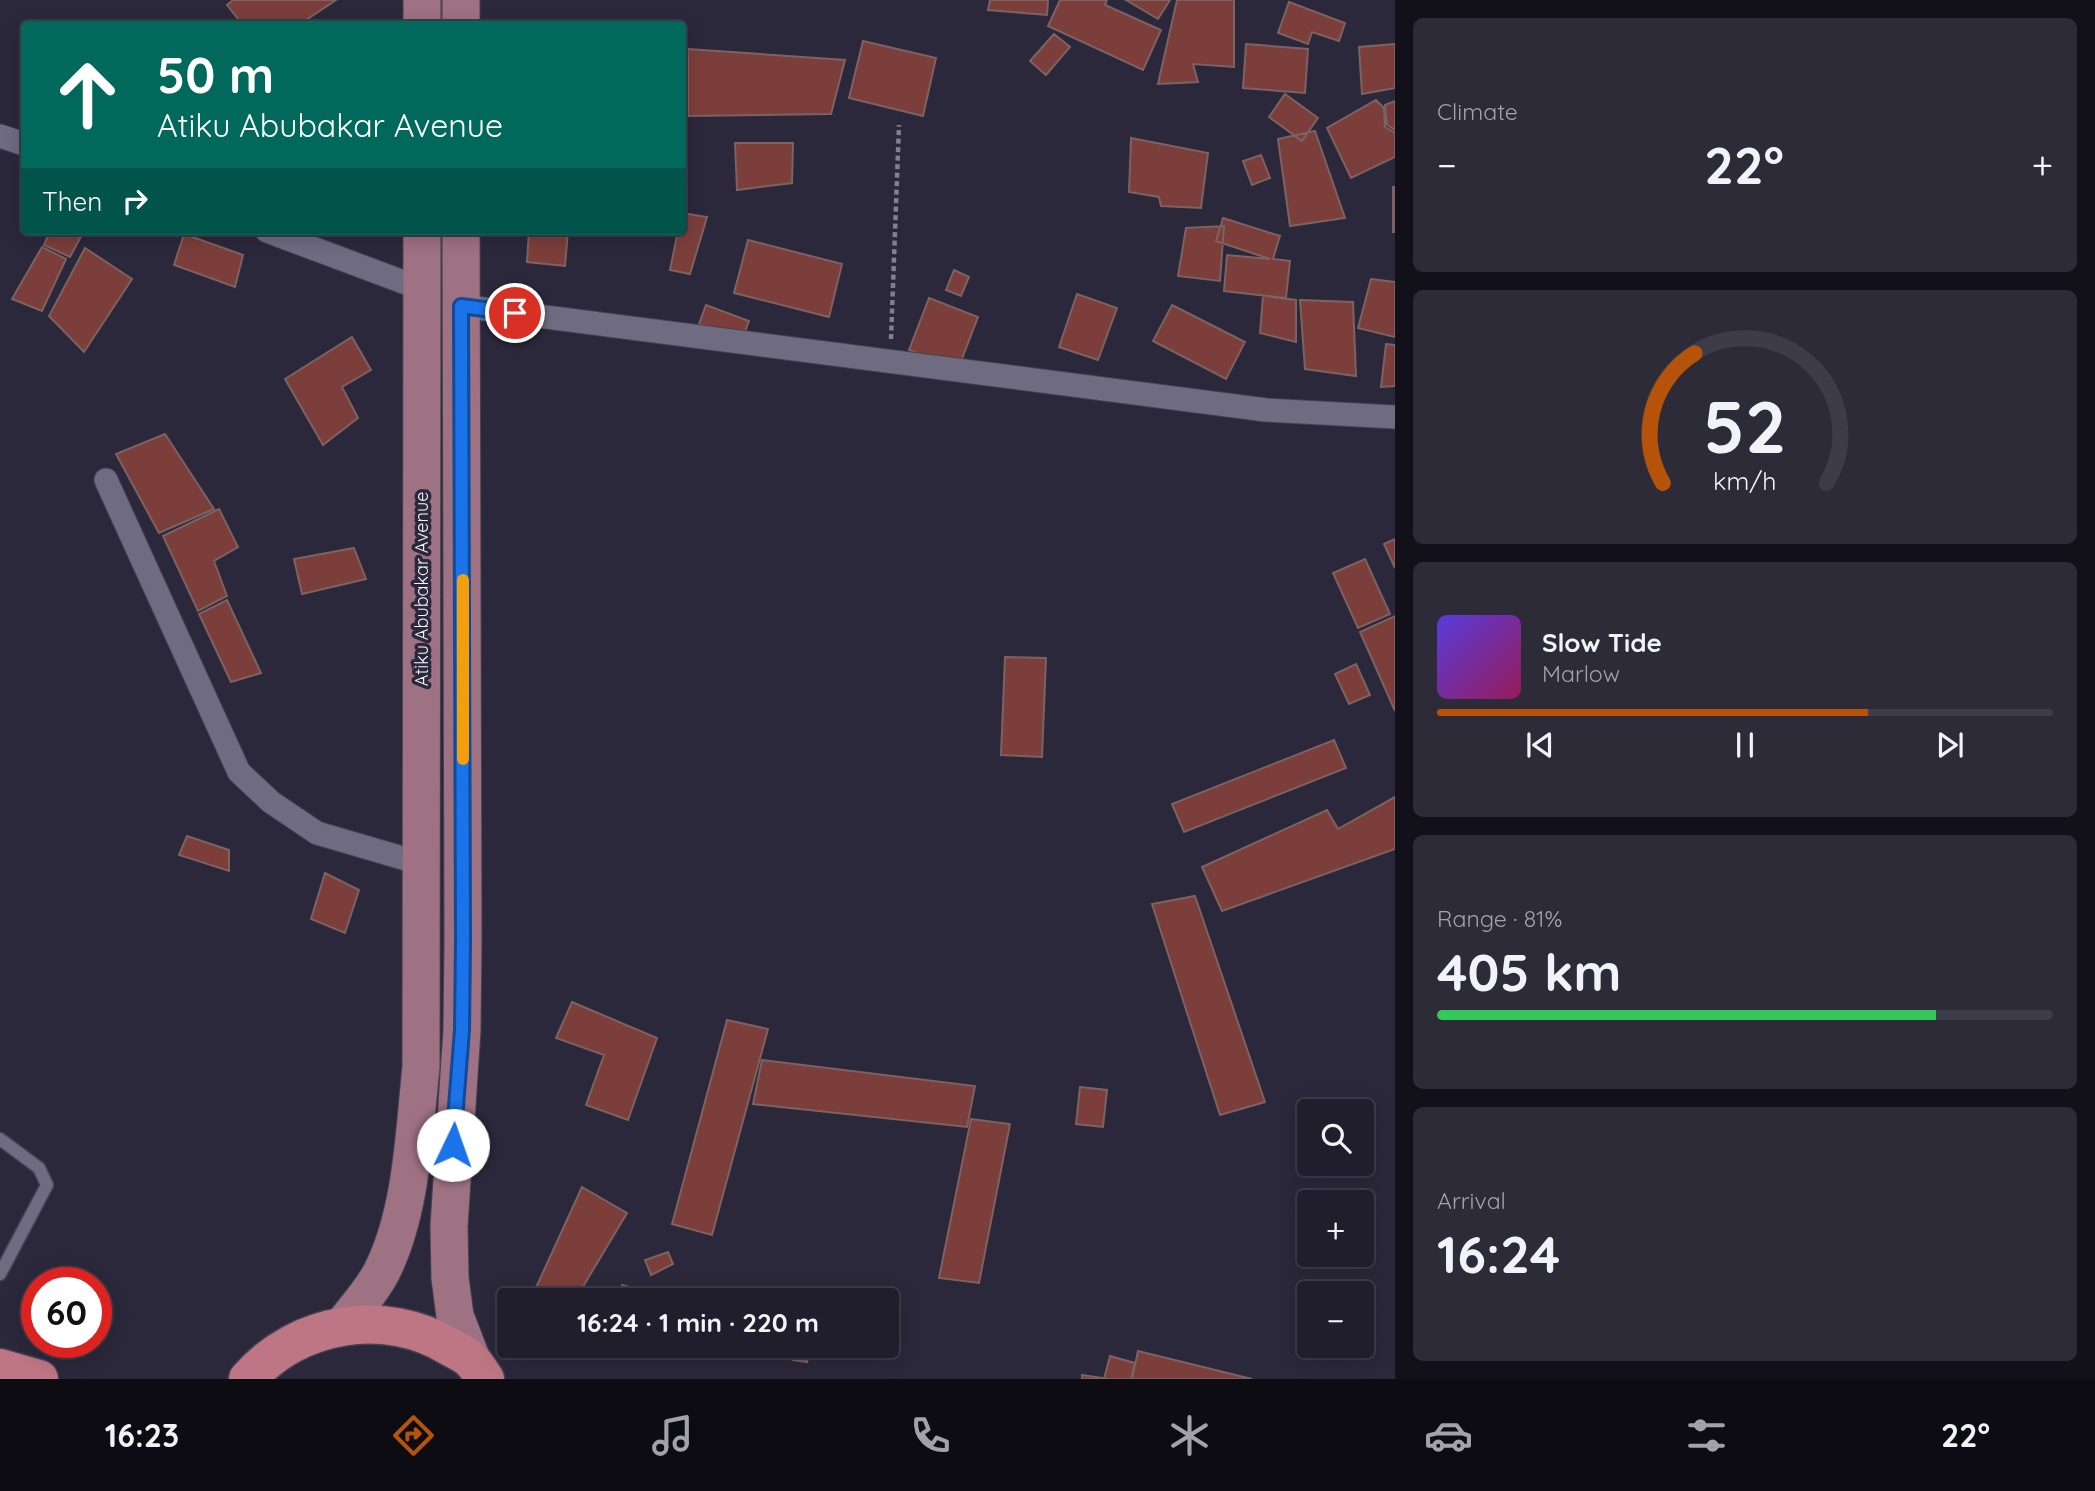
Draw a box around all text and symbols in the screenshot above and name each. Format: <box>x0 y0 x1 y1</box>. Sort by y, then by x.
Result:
text: 50 m <box>157 44 274 105</box>
icon: ahead <box>42 49 133 140</box>
text: Climate <box>1437 97 1518 126</box>
text: Atiku Abubakar Avenue <box>157 105 503 145</box>
text: 22° <box>1704 132 1784 197</box>
text: − <box>1437 141 1457 189</box>
text: + <box>2032 141 2053 189</box>
icon: right <box>116 182 154 220</box>
text: Then <box>42 185 102 218</box>
pin <box>485 283 545 343</box>
icon: arrive <box>496 294 534 332</box>
text: 52 <box>1703 381 1787 472</box>
text: km/h <box>1713 465 1777 496</box>
street label: Atiku Abubakar Avenue <box>410 492 433 686</box>
text: Slow Tide <box>1542 626 1662 659</box>
text: Marlow <box>1542 659 1620 688</box>
icon: previous <box>1521 726 1559 764</box>
icon: pause <box>1726 726 1764 764</box>
icon: next <box>1931 726 1969 764</box>
text: Range · 81% <box>1437 904 1562 933</box>
text: 405 km <box>1437 939 1622 1004</box>
map controls <box>1297 1099 1374 1358</box>
button: search <box>1297 1099 1374 1176</box>
position arrow <box>416 1108 490 1182</box>
text: Arrival <box>1437 1186 1506 1215</box>
button: + <box>1297 1190 1374 1267</box>
text: 16:24 <box>1437 1221 1560 1286</box>
speed limit sign: 60 <box>21 1267 112 1358</box>
button: − <box>1297 1281 1374 1358</box>
text: 16:24 · 1 min · 220 m <box>577 1306 819 1339</box>
icon: directions <box>389 1411 438 1460</box>
icon: music <box>648 1411 697 1460</box>
icon: phone <box>906 1411 955 1460</box>
icon: climate <box>1165 1411 1214 1460</box>
icon: car <box>1424 1411 1473 1460</box>
icon: filters <box>1682 1411 1731 1460</box>
text: 16:23 <box>105 1415 179 1455</box>
text: 22° <box>1941 1415 1990 1455</box>

